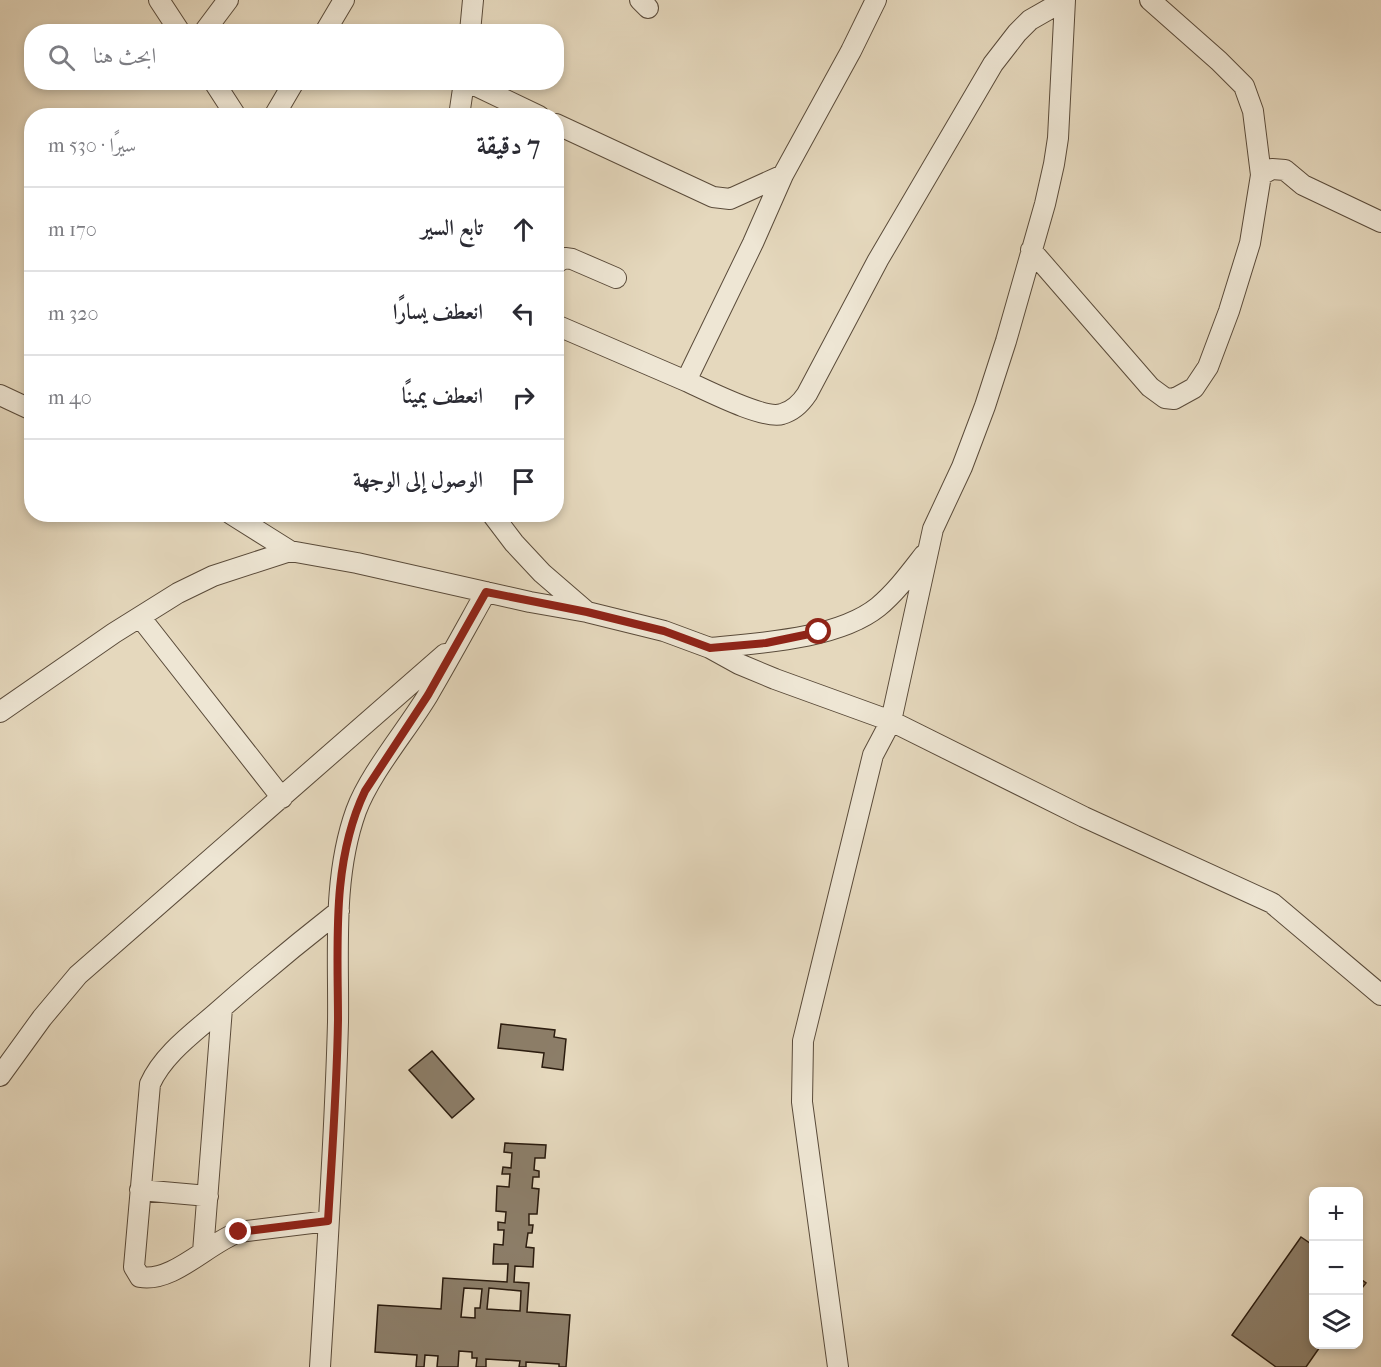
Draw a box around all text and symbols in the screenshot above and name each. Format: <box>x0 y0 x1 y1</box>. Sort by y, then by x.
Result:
search box <box>24 24 564 90</box>
icon: search <box>45 41 78 74</box>
text: ابحث هنا <box>93 43 156 69</box>
text: 7 دقيقة <box>476 130 540 161</box>
text: سيرًا · 530 m <box>48 134 136 157</box>
icon: ahead <box>507 213 540 246</box>
text: تابع السير <box>421 215 483 241</box>
text: 170 m <box>48 218 97 241</box>
icon: left <box>507 297 540 330</box>
text: انعطف يسارًا <box>393 299 483 325</box>
text: 320 m <box>48 302 98 325</box>
icon: right <box>507 381 540 414</box>
text: انعطف يمينًا <box>402 383 483 409</box>
text: 40 m <box>48 386 92 409</box>
icon: arrive <box>507 465 540 498</box>
text: الوصول إلى الوجهة <box>353 467 483 493</box>
route start <box>805 618 831 644</box>
map controls <box>1309 1187 1363 1349</box>
button: + <box>1309 1187 1363 1241</box>
route end <box>225 1218 251 1244</box>
button: − <box>1309 1241 1363 1295</box>
button: layers <box>1309 1295 1363 1349</box>

